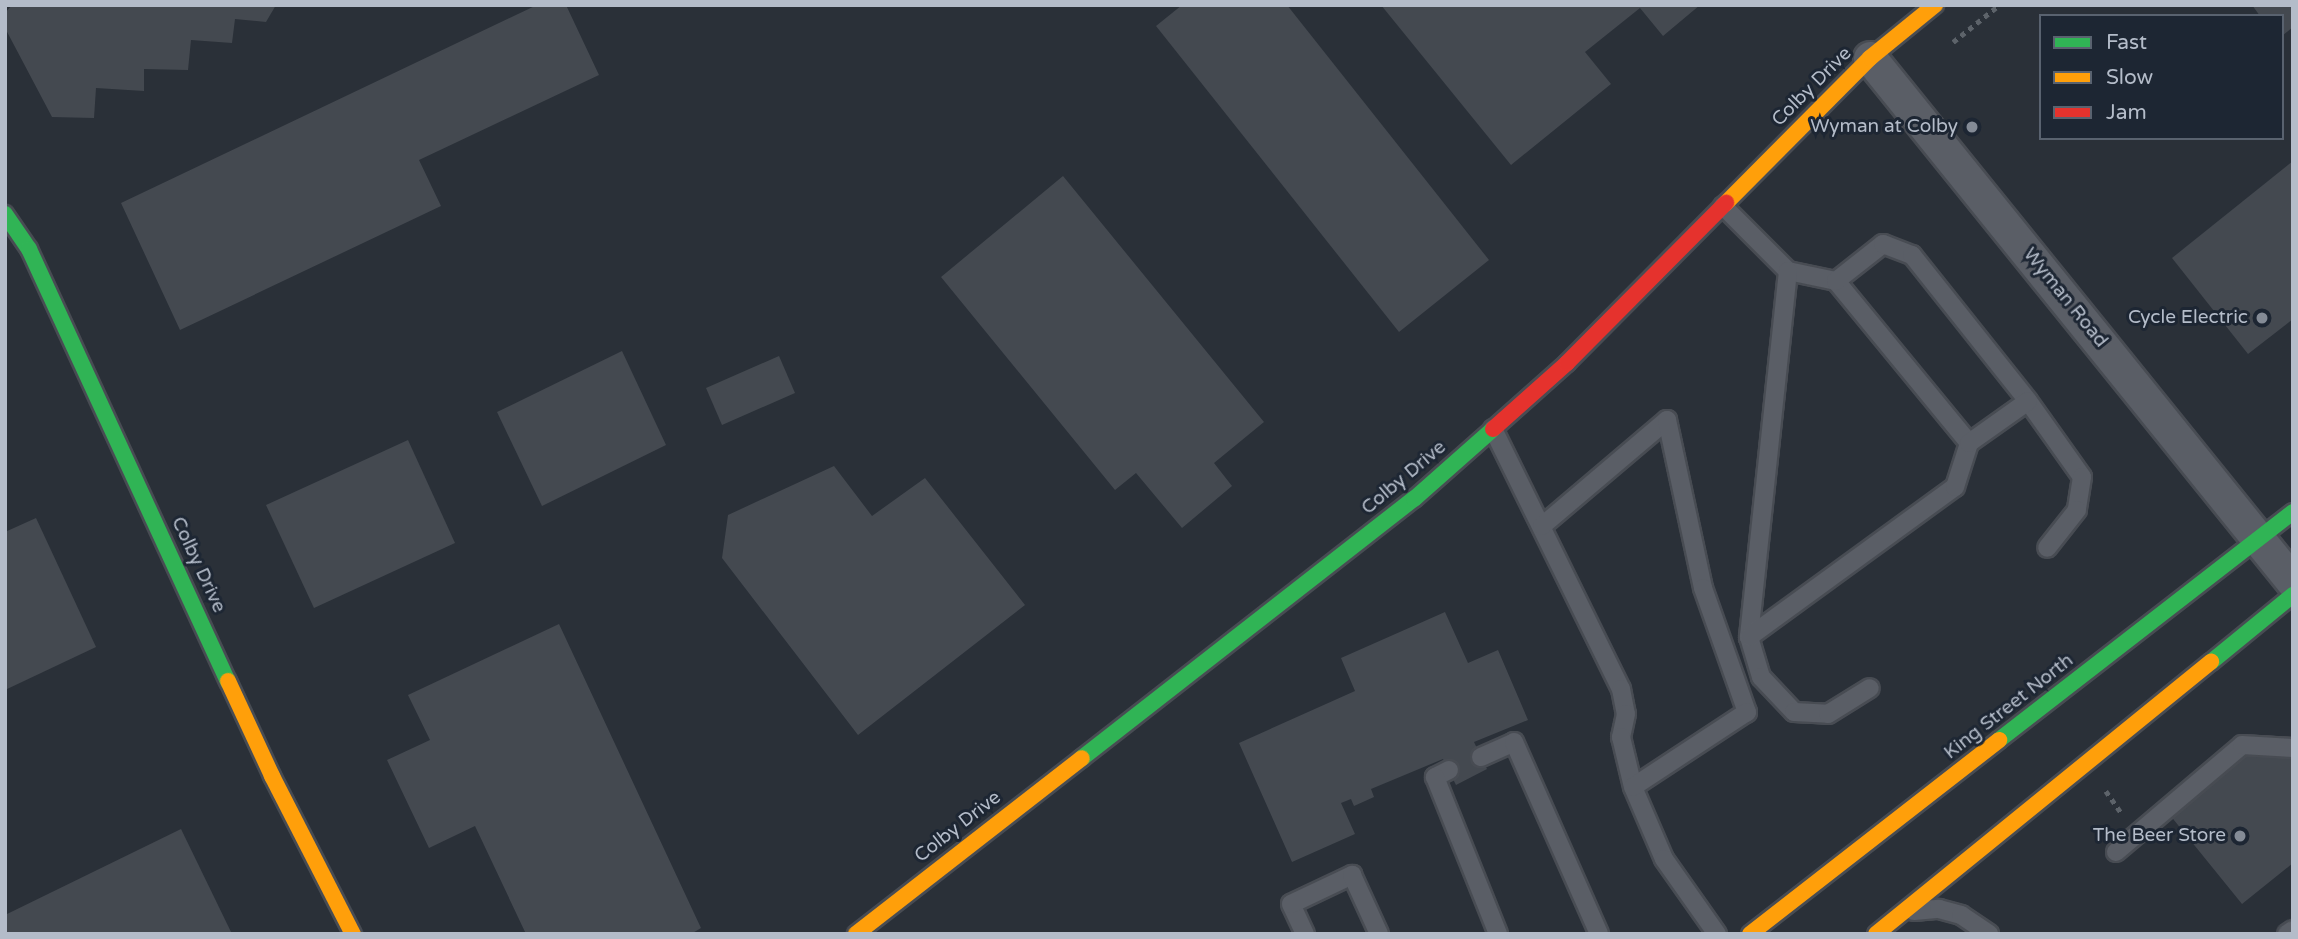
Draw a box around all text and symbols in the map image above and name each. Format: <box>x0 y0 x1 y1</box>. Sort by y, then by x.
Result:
legend <box>2039 14 2284 140</box>
text: Fast <box>2106 30 2147 55</box>
street label: Colby Drive <box>1768 43 1856 131</box>
text: Slow <box>2106 65 2153 90</box>
text: Jam <box>2106 100 2147 125</box>
place label: Wyman at Colby <box>1810 116 1958 138</box>
marker: Wyman at Colby <box>1964 119 1980 135</box>
street label: Wyman Road <box>2018 244 2112 352</box>
place label: Cycle Electric <box>2128 307 2248 329</box>
marker: Cycle Electric <box>2254 310 2270 326</box>
street label: Colby Drive <box>1357 436 1451 520</box>
street label: Colby Drive <box>166 514 230 616</box>
street label: King Street North <box>1940 649 2078 765</box>
street label: Colby Drive <box>910 786 1006 868</box>
place label: The Beer Store <box>2093 825 2226 847</box>
marker: The Beer Store <box>2232 828 2248 844</box>

